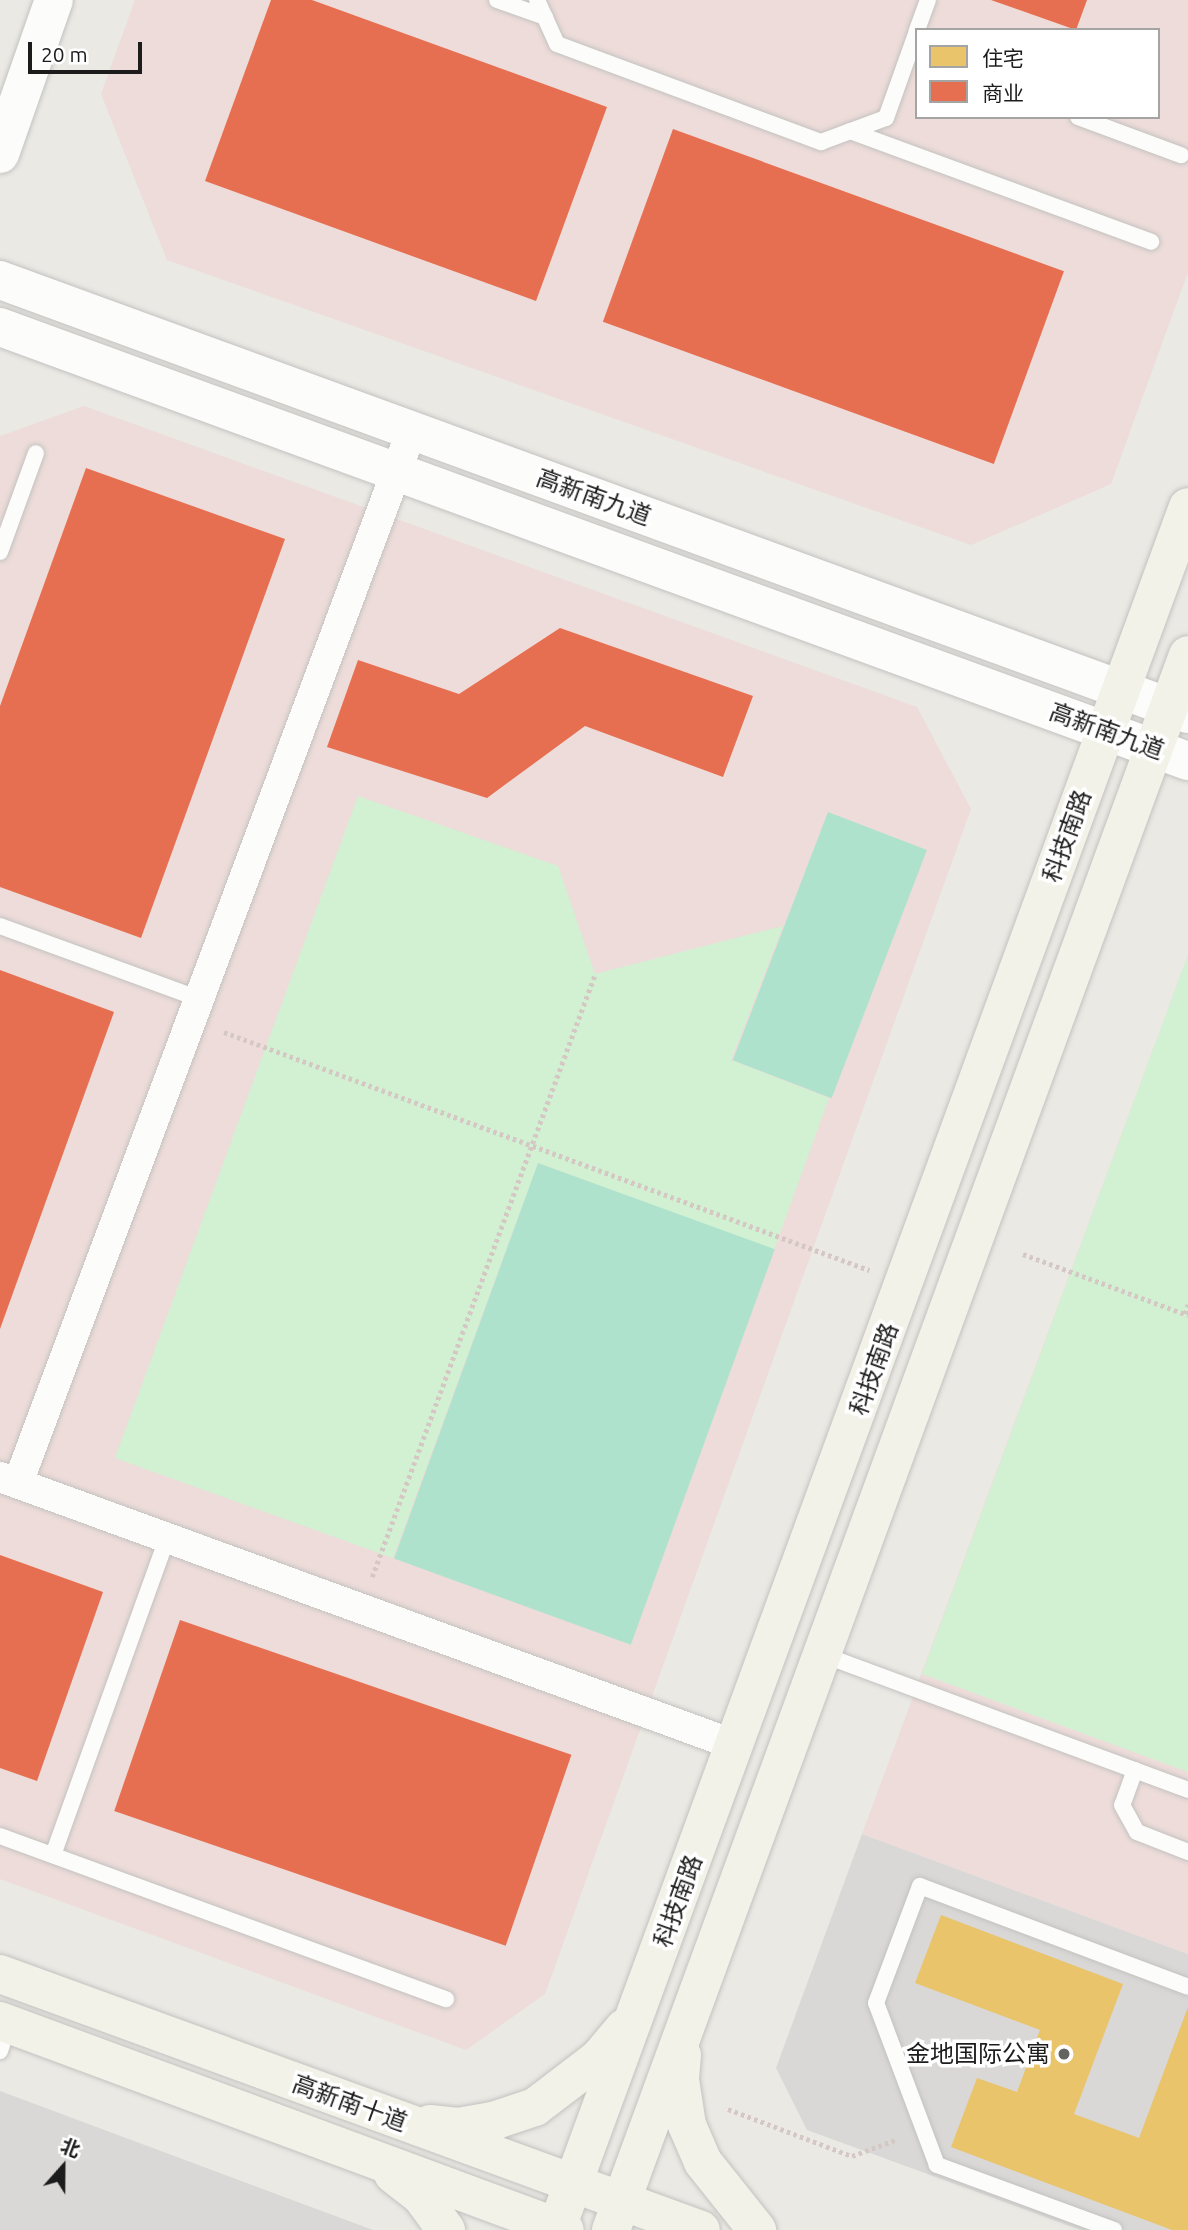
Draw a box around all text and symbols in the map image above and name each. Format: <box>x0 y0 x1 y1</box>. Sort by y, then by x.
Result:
scale bar <box>32 28 145 72</box>
legend <box>915 28 1160 119</box>
text: 20 m <box>41 42 88 66</box>
text: 住宅 <box>982 46 1024 70</box>
text: 商业 <box>982 81 1024 105</box>
street label: 高新南九道 <box>533 463 655 531</box>
street label: 高新南九道 <box>1046 697 1168 765</box>
street label: 科技南路 <box>1037 786 1097 886</box>
street label: 科技南路 <box>844 1319 904 1419</box>
street label: 科技南路 <box>648 1851 708 1951</box>
place label: 金地国际公寓 <box>906 2040 1050 2068</box>
marker: 金地国际公寓 <box>1056 2046 1072 2062</box>
street label: 高新南十道 <box>289 2069 411 2137</box>
north arrow <box>28 2132 98 2202</box>
text: 北 <box>58 2134 83 2161</box>

